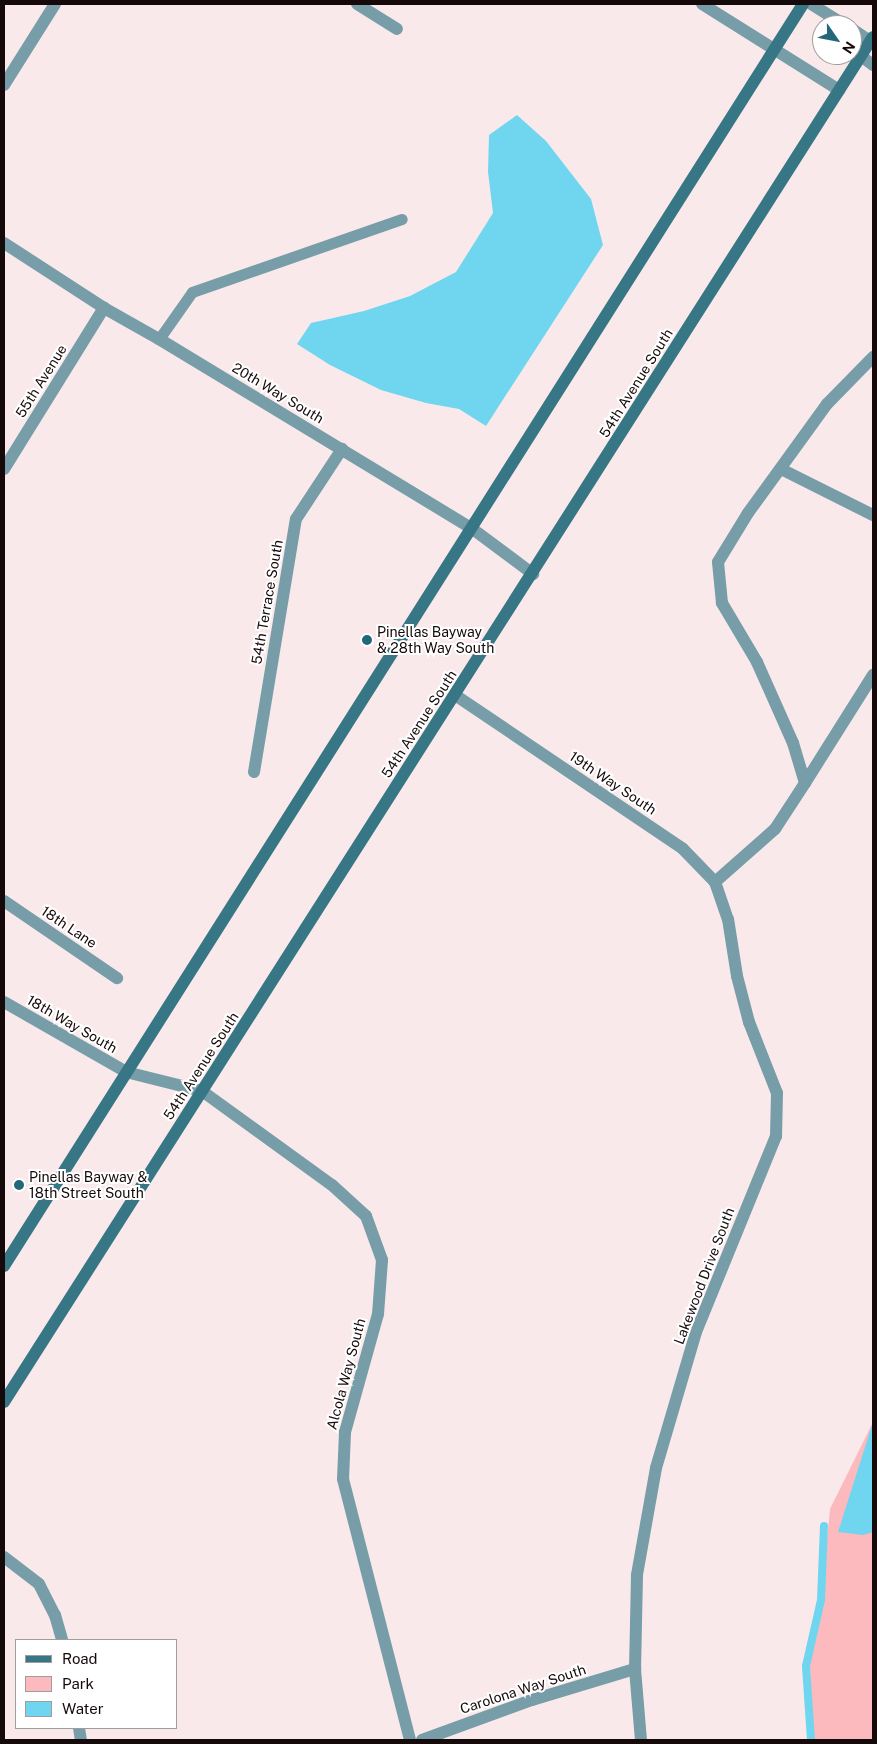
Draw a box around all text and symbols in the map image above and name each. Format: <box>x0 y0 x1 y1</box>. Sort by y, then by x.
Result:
north arrow <box>812 15 862 65</box>
text: N <box>839 39 858 57</box>
street label: 54th Avenue South <box>596 326 676 440</box>
street label: 55th Avenue <box>12 341 70 421</box>
street label: 20th Way South <box>229 359 327 427</box>
street label: 54th Terrace South <box>248 538 286 666</box>
place label: Pinellas Bayway & 28th Way South <box>377 624 495 656</box>
marker: Pinellas Bayway & 28th Way South <box>361 634 373 646</box>
street label: 54th Avenue South <box>378 667 460 781</box>
street label: 19th Way South <box>566 748 660 818</box>
street label: 18th Lane <box>38 902 100 952</box>
street label: 18th Way South <box>24 991 120 1057</box>
street label: 54th Avenue South <box>160 1009 242 1123</box>
place label: Pinellas Bayway & 18th Street South <box>29 1169 147 1202</box>
marker: Pinellas Bayway & 18th Street South <box>13 1179 25 1191</box>
street label: Lakewood Drive South <box>670 1205 738 1347</box>
street label: Alcola Way South <box>323 1316 369 1432</box>
legend <box>15 1639 178 1729</box>
text: Road <box>62 1650 98 1667</box>
street label: Carolona Way South <box>458 1661 588 1717</box>
text: Park <box>62 1675 94 1692</box>
text: Water <box>62 1700 104 1717</box>

